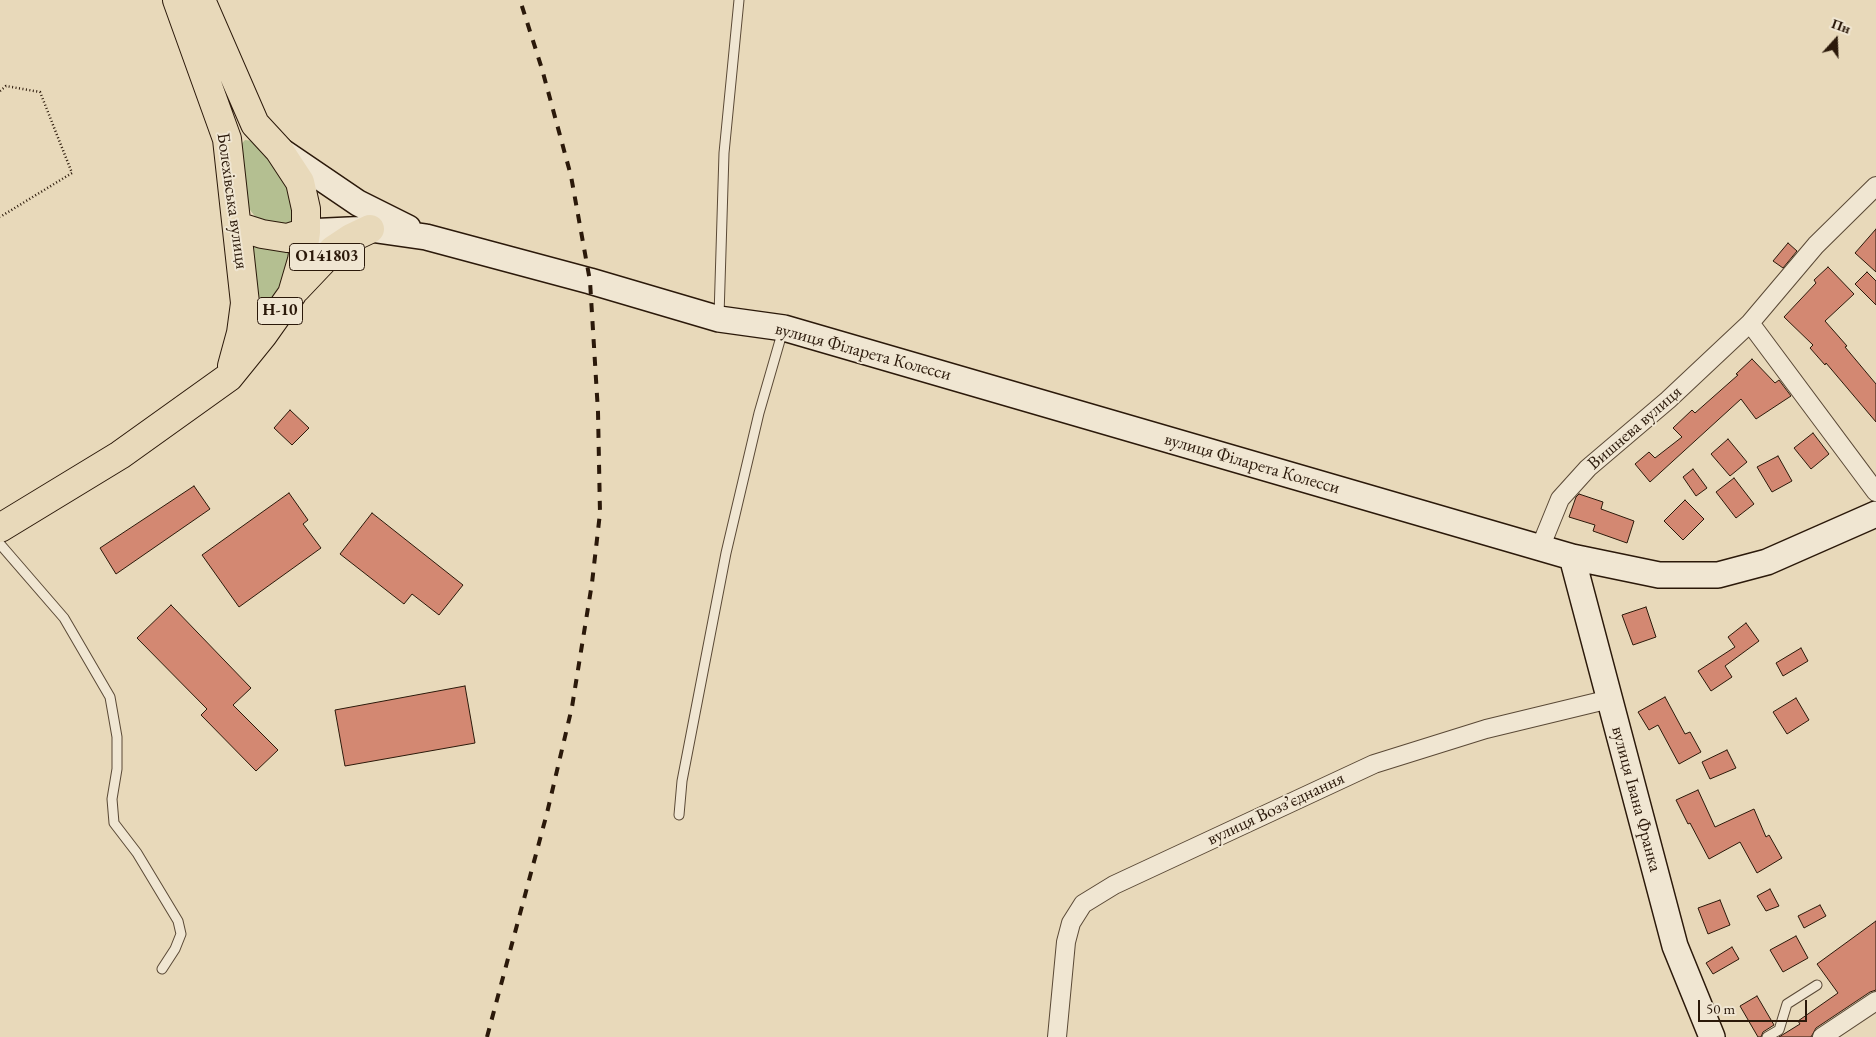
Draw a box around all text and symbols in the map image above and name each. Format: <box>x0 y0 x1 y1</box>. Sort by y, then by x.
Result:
text: Пн <box>1829 14 1853 38</box>
north arrow <box>1811 15 1861 65</box>
street label: Болехівська вулиця <box>212 131 252 271</box>
road number: О141803 <box>290 243 364 270</box>
road number: Н-10 <box>258 298 302 324</box>
street label: вулиця Філарета Колесси <box>773 318 953 386</box>
street label: Вишнева вулиця <box>1584 381 1686 475</box>
street label: вулиця Філарета Колесси <box>1162 429 1342 499</box>
street label: вулиця Івана Франка <box>1606 724 1666 874</box>
street label: вулиця Воззʼєднання <box>1204 768 1348 850</box>
scale bar <box>1701 990 1810 1022</box>
text: 50 m <box>1706 999 1735 1018</box>

